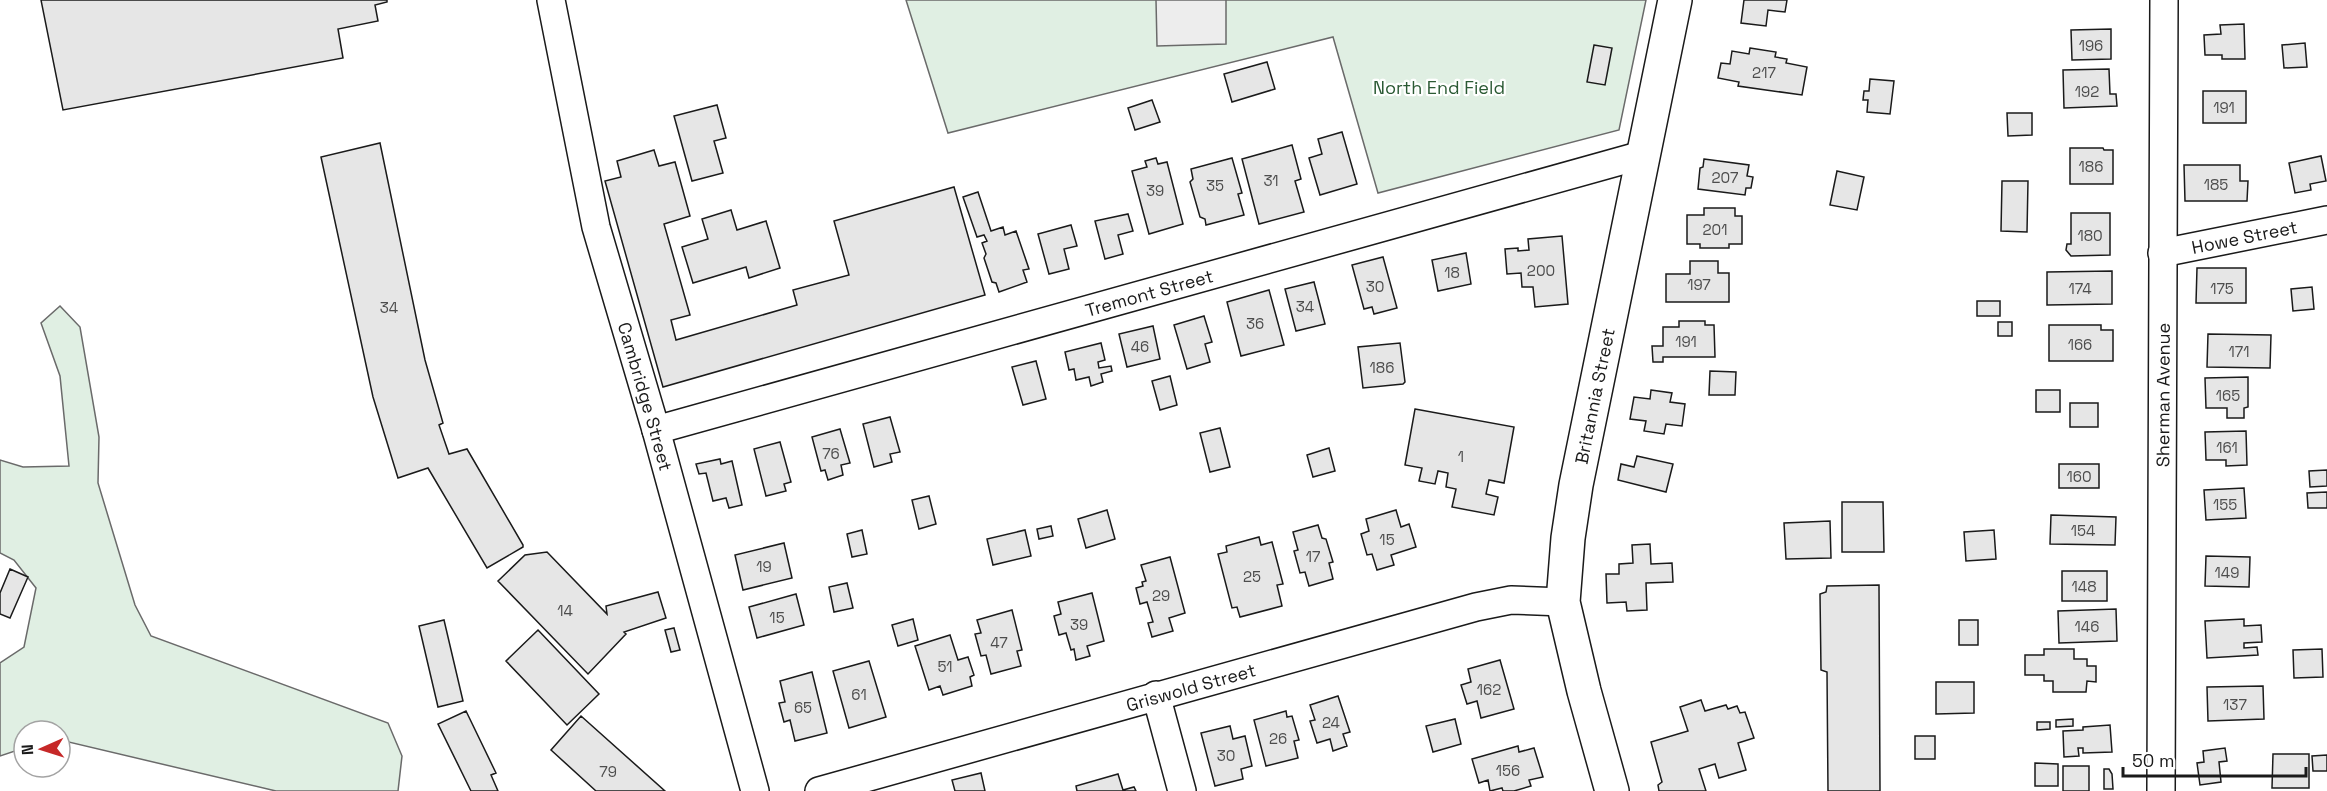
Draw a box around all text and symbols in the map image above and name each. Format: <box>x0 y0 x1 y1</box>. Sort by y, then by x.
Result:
house number: 196 <box>2079 36 2103 55</box>
house number: 217 <box>1752 63 1776 82</box>
park label: North End Field <box>1373 76 1505 99</box>
house number: 192 <box>2075 82 2099 101</box>
house number: 191 <box>2213 98 2235 117</box>
house number: 186 <box>2079 157 2103 176</box>
house number: 207 <box>1712 168 1738 187</box>
house number: 31 <box>1263 171 1279 190</box>
house number: 185 <box>2204 175 2228 194</box>
house number: 35 <box>1206 176 1224 195</box>
house number: 39 <box>1146 181 1164 200</box>
street label: Howe Street <box>2189 215 2299 258</box>
house number: 201 <box>1703 220 1727 239</box>
house number: 180 <box>2077 226 2103 245</box>
house number: 200 <box>1527 261 1555 280</box>
house number: 18 <box>1444 263 1460 282</box>
street label: Tremont Street <box>1083 264 1216 321</box>
house number: 197 <box>1687 275 1711 294</box>
house number: 30 <box>1366 277 1384 296</box>
house number: 174 <box>2068 279 2092 298</box>
house number: 175 <box>2210 279 2234 298</box>
house number: 34 <box>1296 297 1314 316</box>
house number: 34 <box>380 298 398 317</box>
house number: 36 <box>1246 314 1264 333</box>
street label: Cambridge Street <box>613 319 678 473</box>
street label: Sherman Avenue <box>2151 323 2174 467</box>
street label: Britannia Street <box>1569 326 1619 466</box>
house number: 191 <box>1675 332 1697 351</box>
house number: 166 <box>2068 335 2092 354</box>
house number: 46 <box>1131 337 1149 356</box>
house number: 171 <box>2229 342 2249 361</box>
house number: 186 <box>1370 358 1394 377</box>
house number: 165 <box>2216 386 2240 405</box>
house number: 161 <box>2216 438 2238 457</box>
house number: 76 <box>822 444 840 463</box>
house number: 1 <box>1458 447 1464 466</box>
house number: 160 <box>2066 467 2092 486</box>
house number: 155 <box>2213 495 2237 514</box>
house number: 154 <box>2071 521 2095 540</box>
house number: 15 <box>1379 530 1395 549</box>
house number: 17 <box>1306 547 1320 566</box>
house number: 19 <box>756 557 772 576</box>
house number: 149 <box>2215 563 2239 582</box>
house number: 25 <box>1243 567 1261 586</box>
house number: 148 <box>2072 577 2097 596</box>
house number: 29 <box>1152 586 1170 605</box>
house number: 14 <box>557 601 573 620</box>
house number: 15 <box>769 608 785 627</box>
house number: 39 <box>1070 615 1088 634</box>
house number: 146 <box>2075 617 2099 636</box>
house number: 47 <box>990 633 1008 652</box>
house number: 51 <box>937 657 953 676</box>
street label: Griswold Street <box>1123 658 1258 716</box>
house number: 162 <box>1477 680 1501 699</box>
house number: 61 <box>851 685 867 704</box>
house number: 137 <box>2223 695 2247 714</box>
house number: 65 <box>794 698 812 717</box>
house number: 24 <box>1322 713 1340 732</box>
north arrow <box>12 719 72 779</box>
house number: 26 <box>1269 729 1287 748</box>
scale bar <box>2123 740 2306 778</box>
text: N <box>17 744 38 756</box>
house number: 30 <box>1217 746 1235 765</box>
text: 50 m <box>2132 749 2174 772</box>
house number: 156 <box>1496 761 1520 780</box>
house number: 79 <box>599 762 617 781</box>

